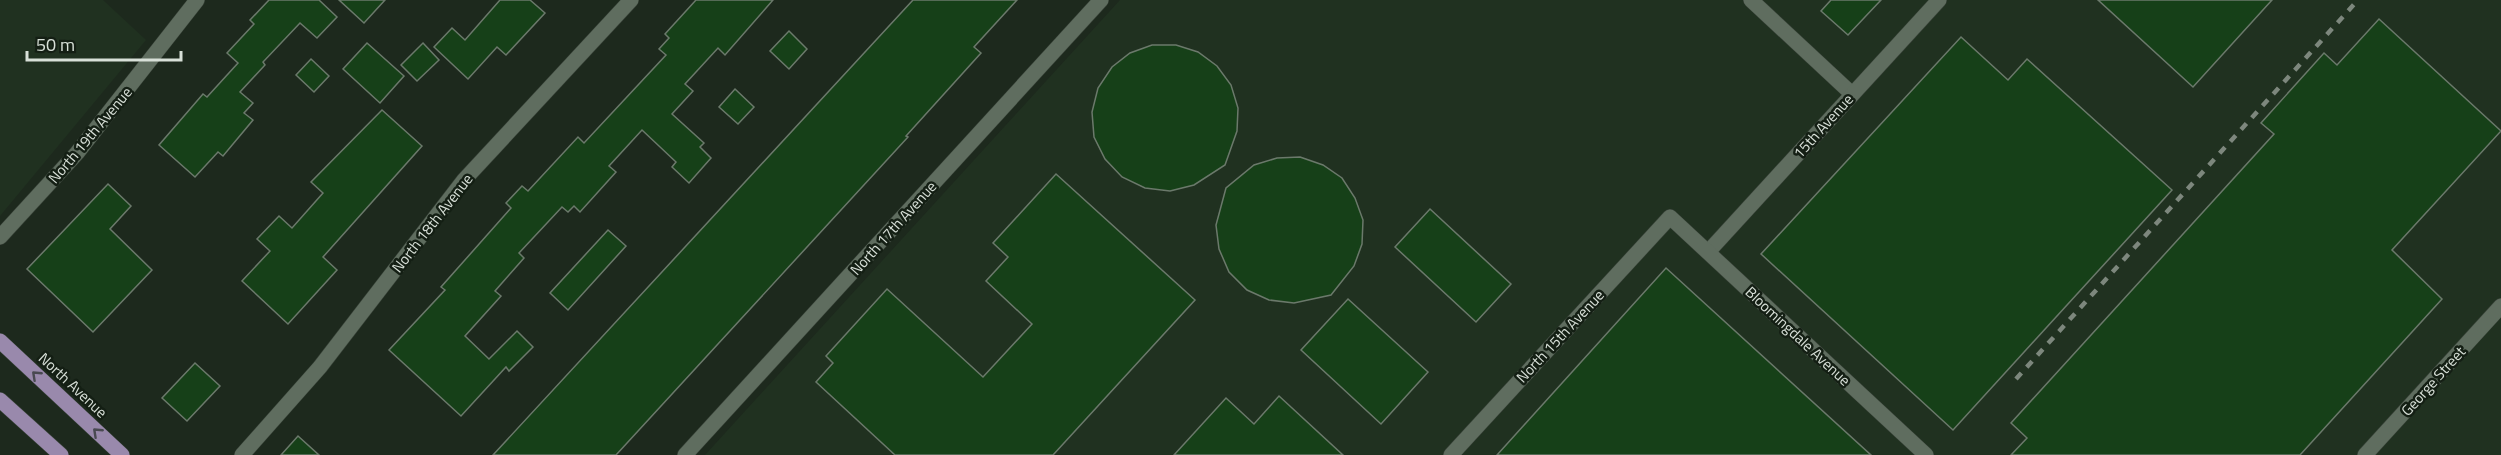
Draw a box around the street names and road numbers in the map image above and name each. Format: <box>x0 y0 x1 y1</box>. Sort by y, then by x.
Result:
street label: North 19th Avenue <box>43 82 137 188</box>
street label: 15th Avenue <box>1788 88 1858 164</box>
street label: North 18th Avenue <box>386 169 478 277</box>
street label: North 17th Avenue <box>844 176 942 280</box>
street label: Bloomingdale Avenue <box>1740 281 1856 391</box>
street label: North 15th Avenue <box>1511 284 1609 388</box>
street label: George Street <box>2395 340 2471 421</box>
street label: North Avenue <box>33 347 113 423</box>

